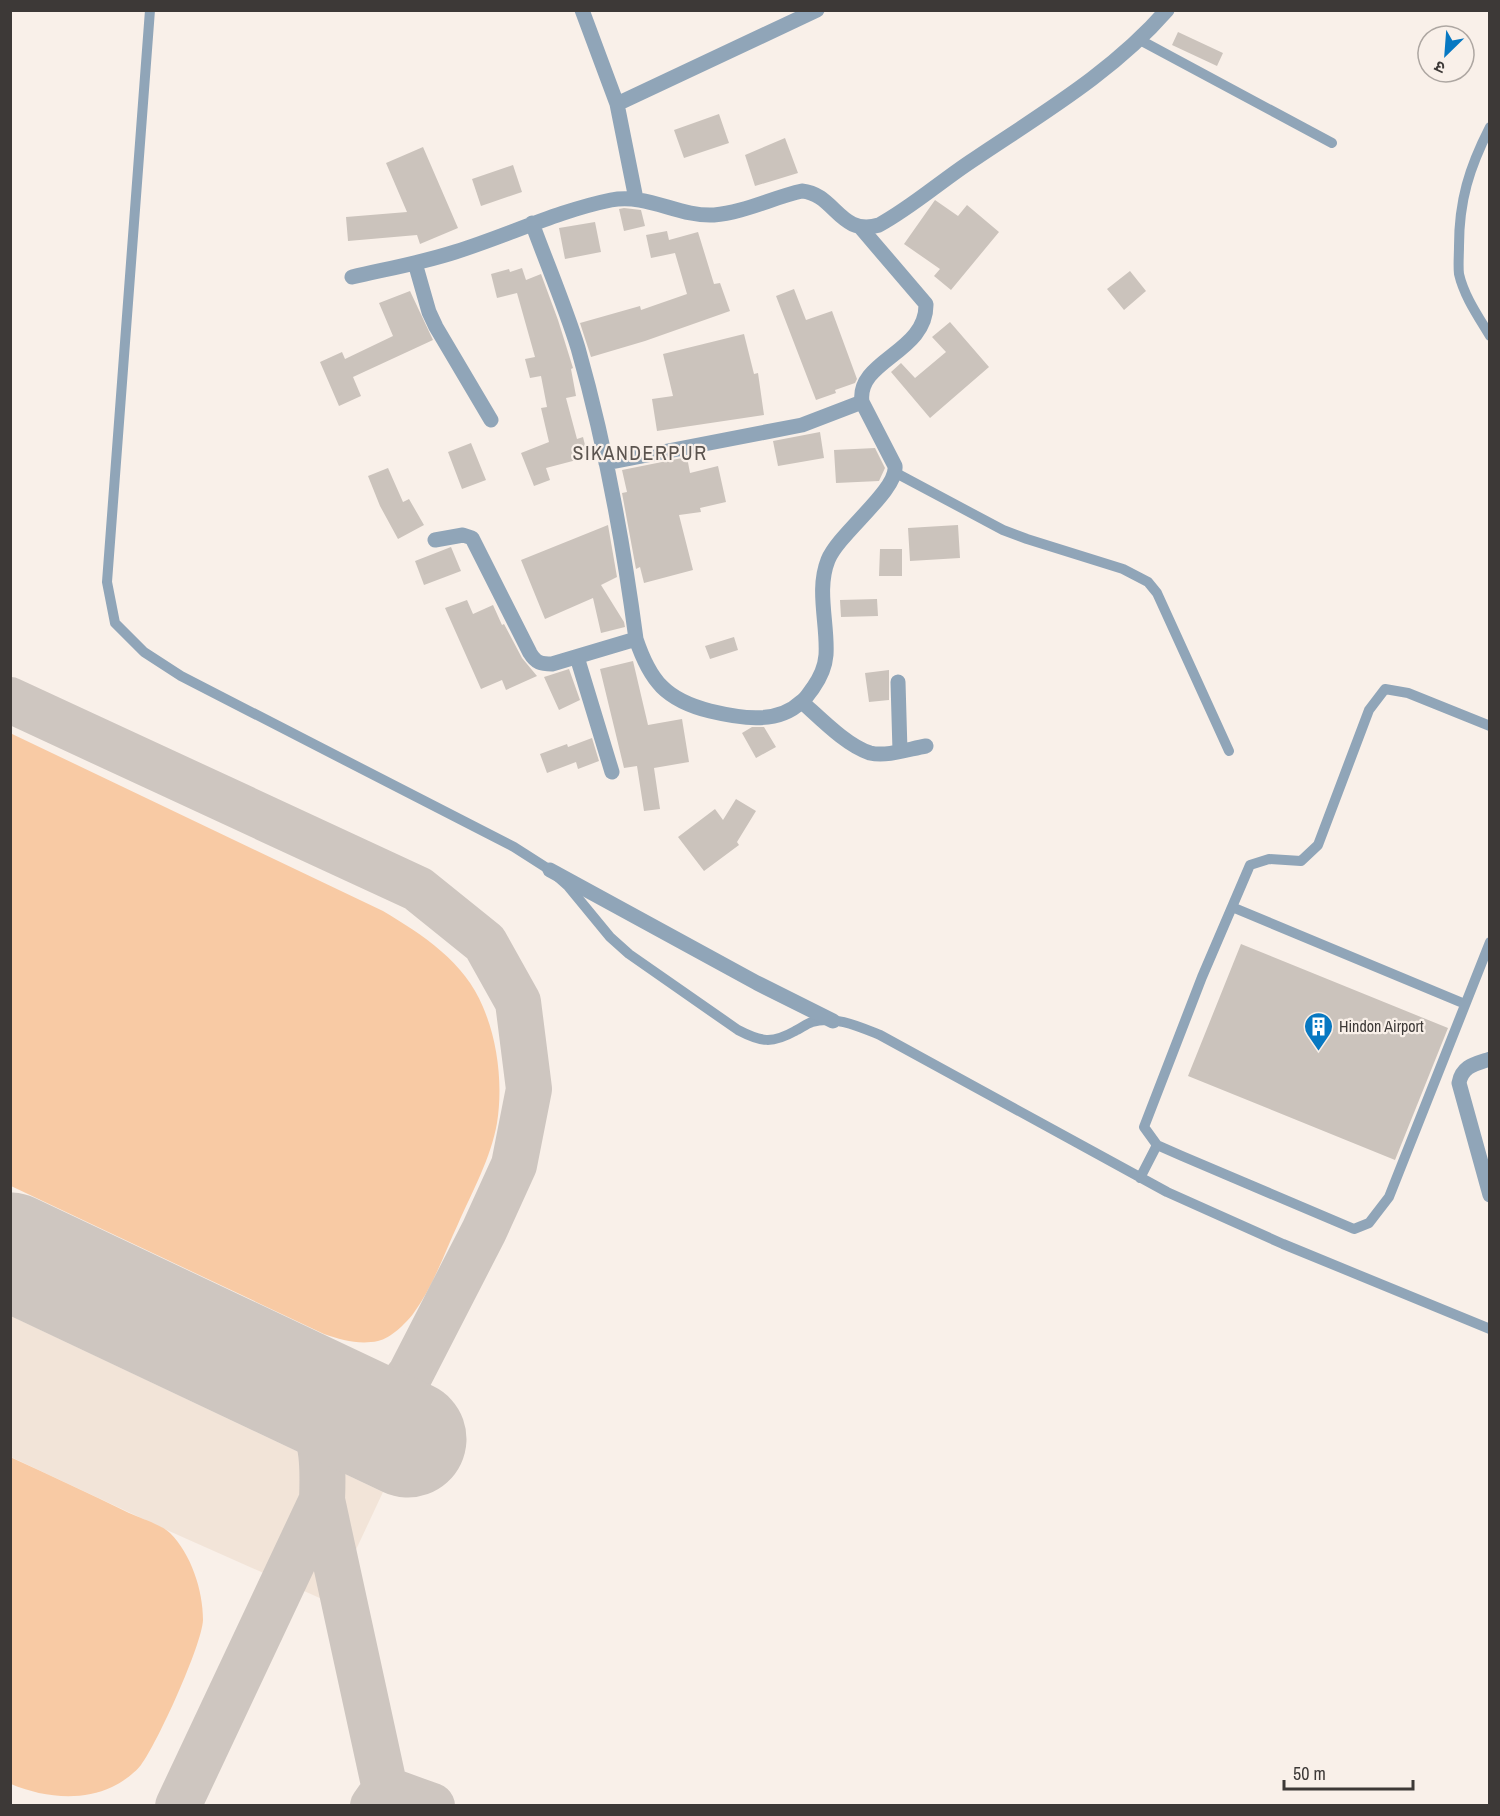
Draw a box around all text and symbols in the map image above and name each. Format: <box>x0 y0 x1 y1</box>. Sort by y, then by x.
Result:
north arrow <box>1416 24 1476 84</box>
text: उ <box>1430 55 1449 80</box>
district label: SIKANDERPUR <box>573 439 707 466</box>
building icon: Hindon Airport <box>1302 1010 1334 1052</box>
place label: Hindon Airport <box>1339 1015 1424 1037</box>
scale bar <box>1284 1753 1413 1791</box>
text: 50 m <box>1293 1761 1326 1786</box>

